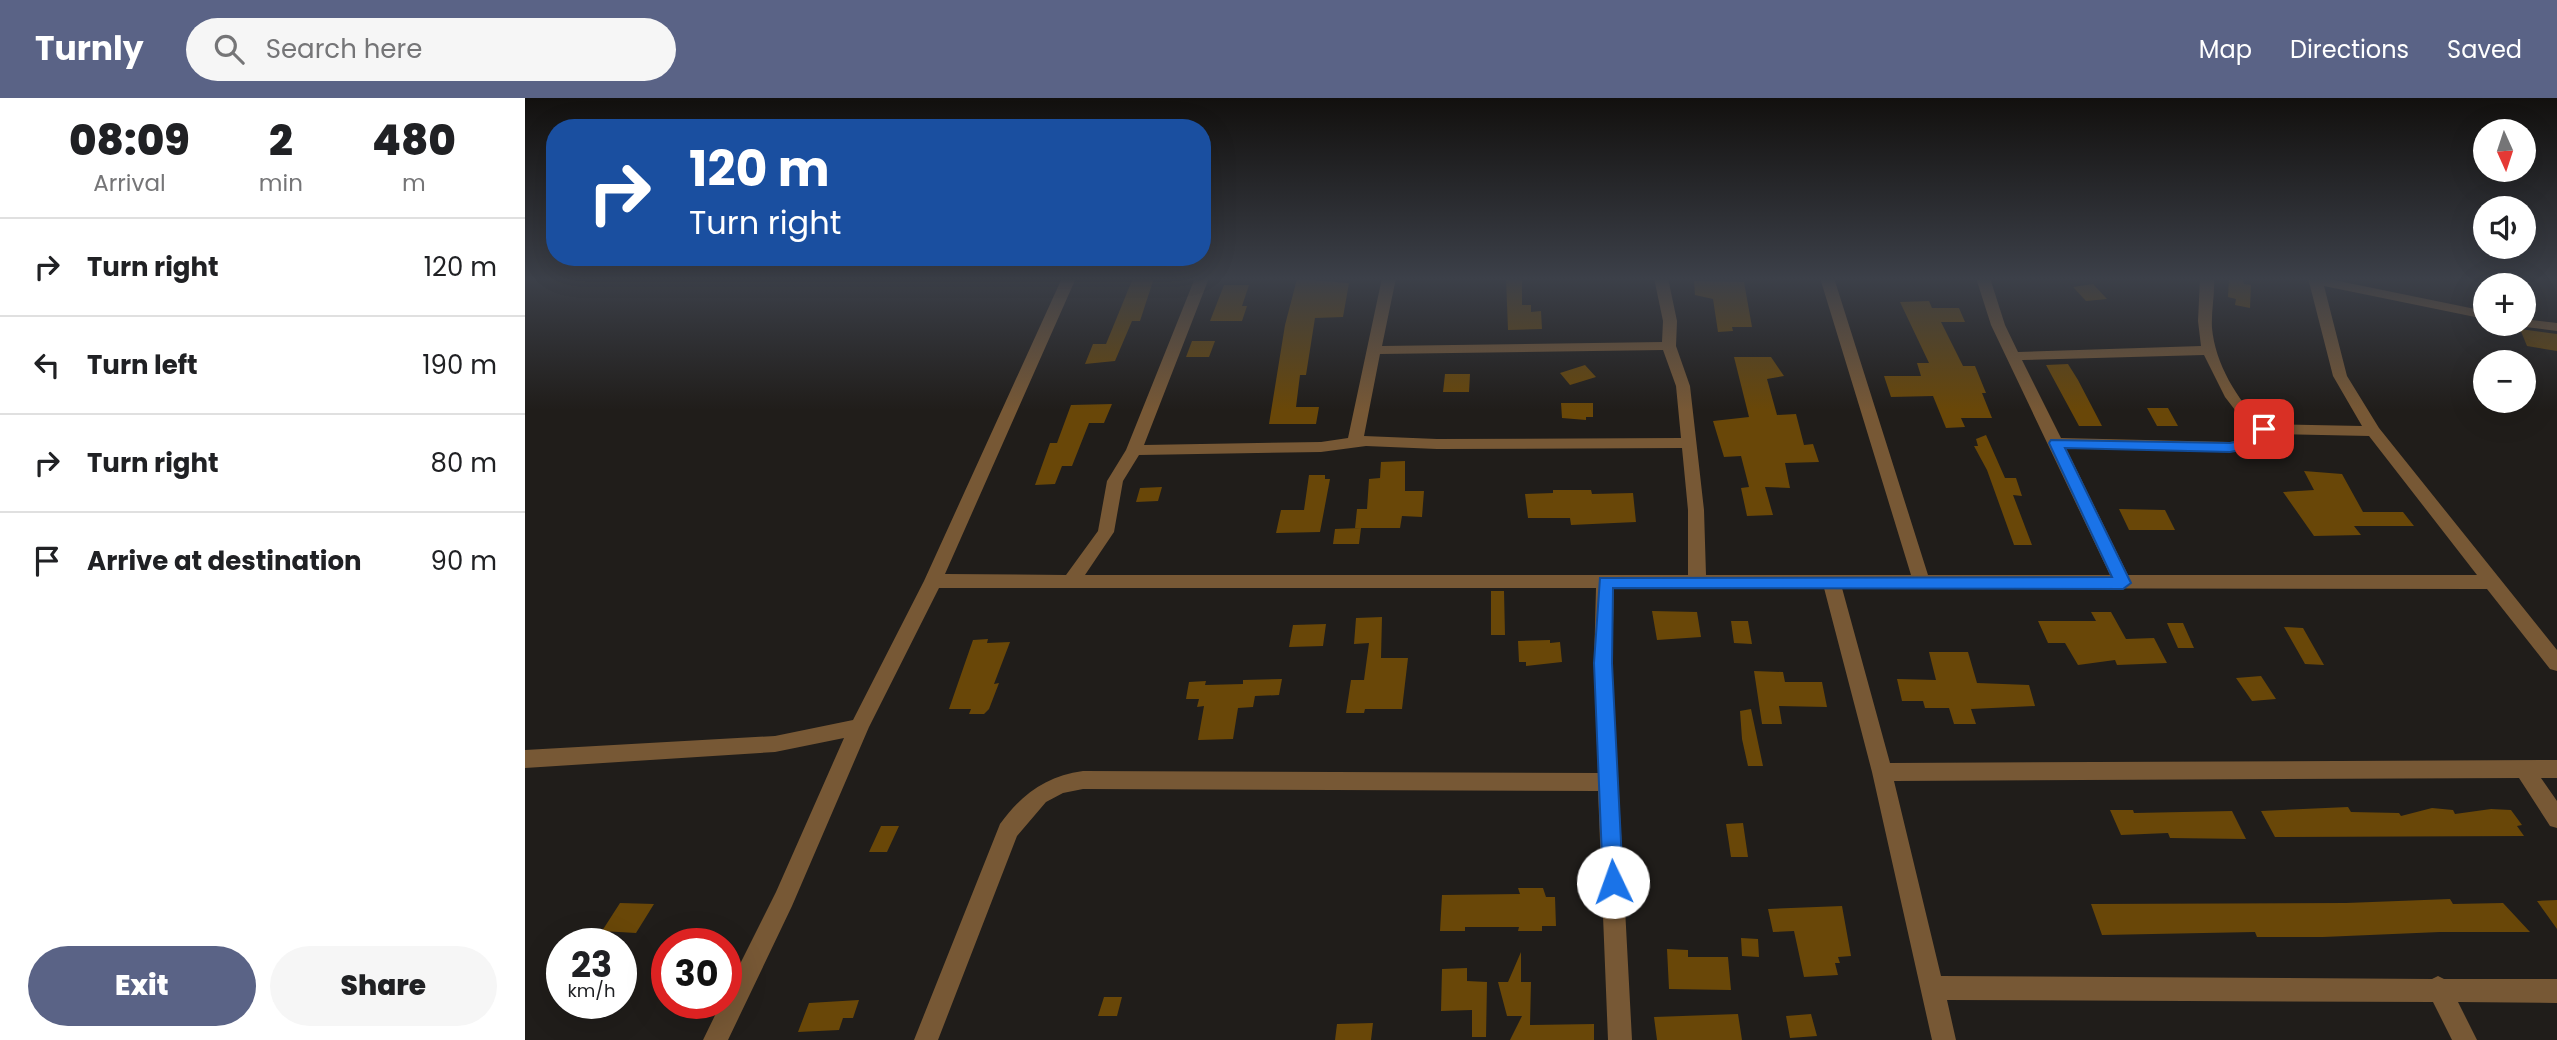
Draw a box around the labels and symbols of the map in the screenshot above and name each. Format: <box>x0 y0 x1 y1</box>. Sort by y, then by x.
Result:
north arrow <box>2473 119 2536 182</box>
pin <box>2234 399 2294 459</box>
position arrow <box>1576 845 1650 919</box>
speed limit sign: 30 <box>651 928 742 1019</box>

